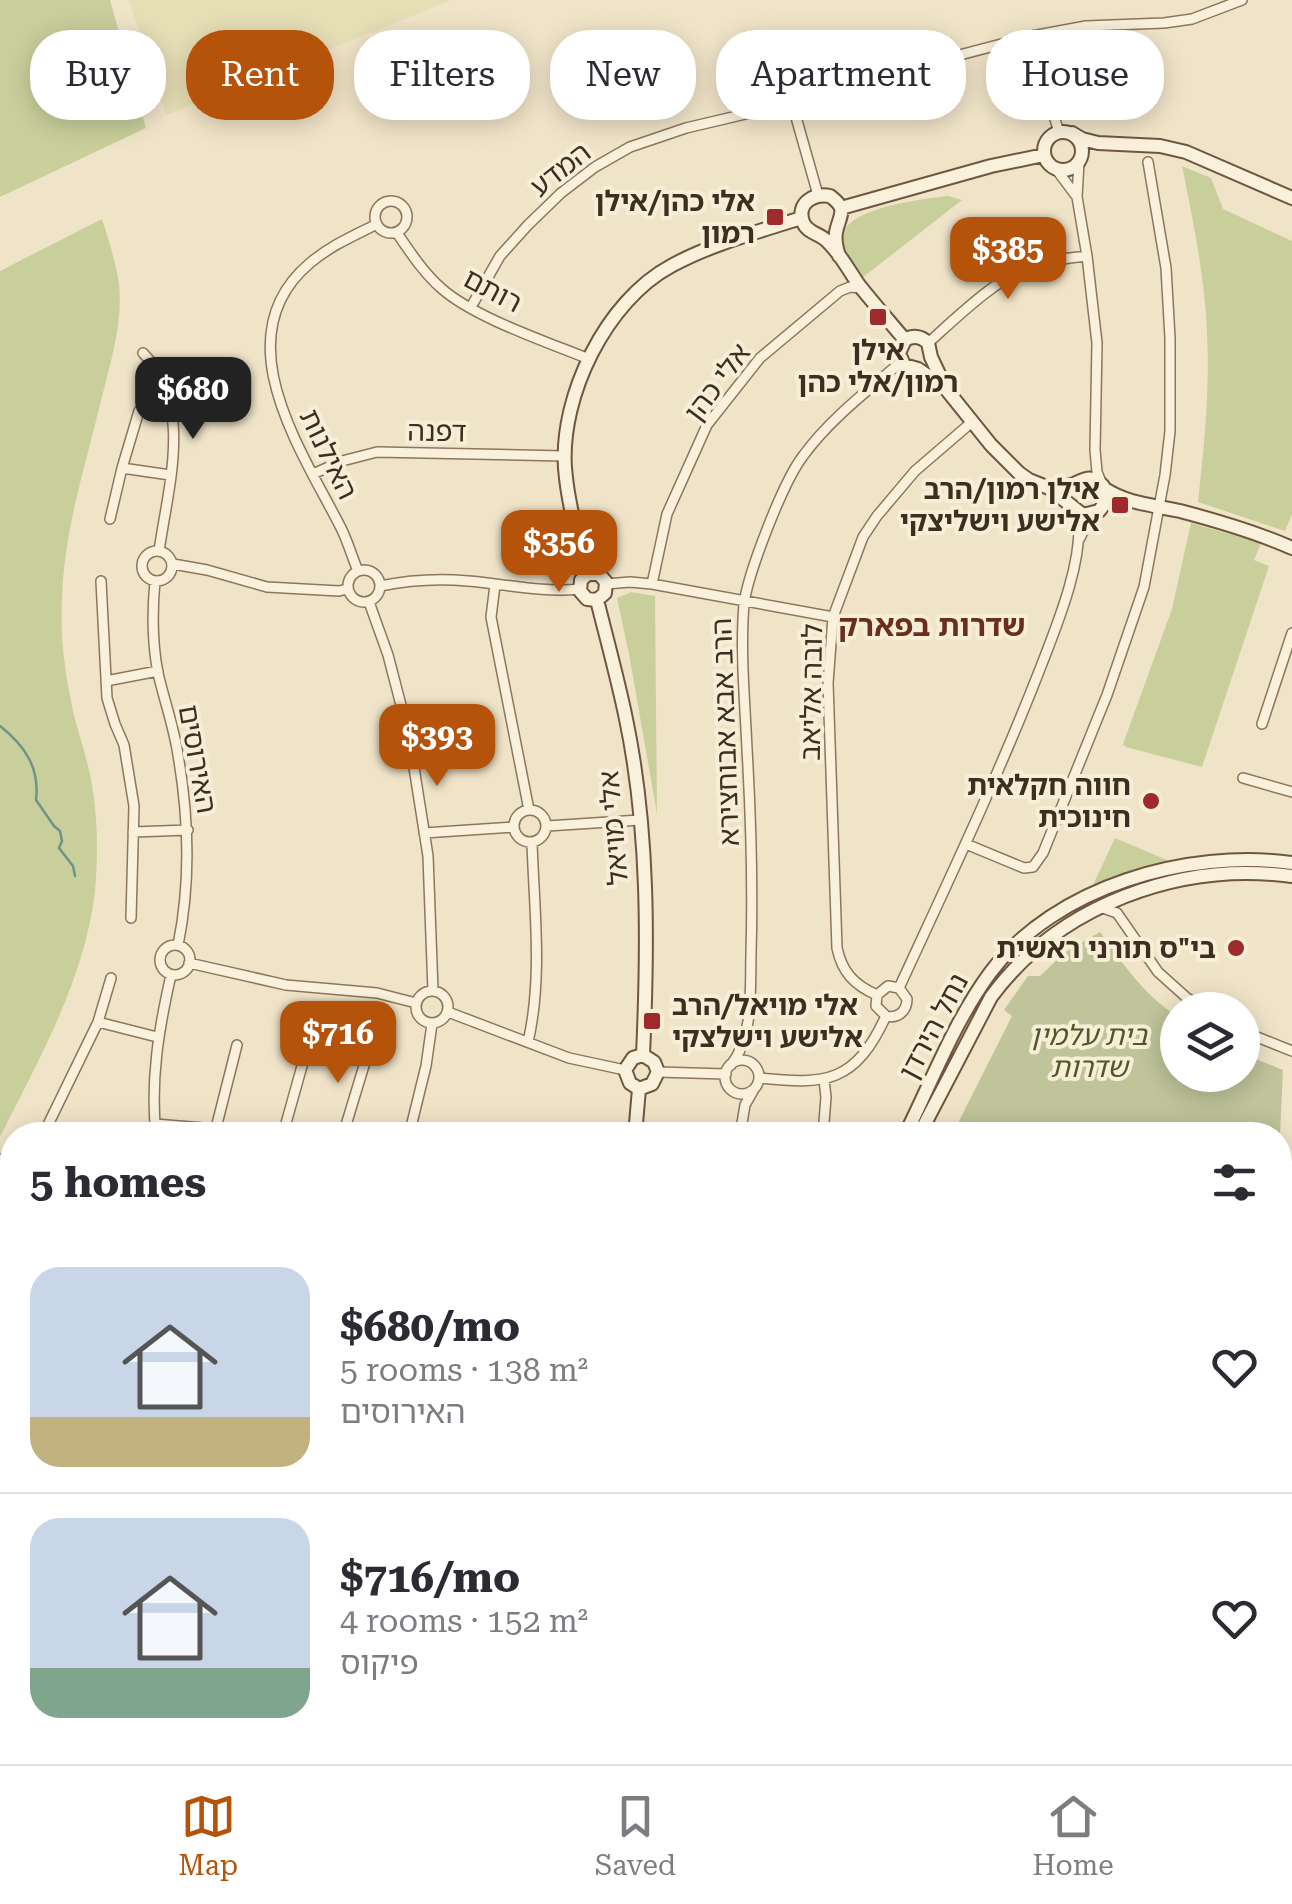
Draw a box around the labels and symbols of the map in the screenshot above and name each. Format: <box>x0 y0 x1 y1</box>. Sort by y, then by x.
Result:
street label: המדע <box>523 136 597 203</box>
place label: אלי כהן/אילן רמון <box>595 185 755 250</box>
marker: אלי כהן/אילן רמון <box>764 206 786 228</box>
pin: $385 <box>949 217 1067 302</box>
street label: רותם <box>458 261 528 319</box>
marker: אילן רמון/אלי כהן <box>867 306 889 328</box>
place label: אילן רמון/אלי כהן <box>798 334 958 399</box>
street label: אלי כהן <box>678 337 757 428</box>
pin: $680 <box>134 357 252 442</box>
street label: האילנות <box>293 404 364 505</box>
street label: דפנה <box>407 414 467 449</box>
place label: אילן רמון/הרב אלישע וישליצקי <box>900 473 1100 538</box>
marker: אילן רמון/הרב אלישע וישליצקי <box>1109 494 1131 516</box>
pin: $356 <box>500 510 618 595</box>
district label: שדרות בפארק <box>838 608 1026 643</box>
street label: הרב אבא אבוחצירא <box>705 617 746 847</box>
street label: לובה אליאב <box>794 623 829 761</box>
street label: האירוסים <box>172 702 223 816</box>
pin: $393 <box>378 704 496 789</box>
street label: אלי מויאל <box>592 769 635 887</box>
place label: חווה חקלאית חינוכית <box>967 769 1131 834</box>
marker: חווה חקלאית חינוכית <box>1140 790 1162 812</box>
place label: בי"ס תורני ראשית <box>996 932 1216 965</box>
marker: בי"ס תורני ראשית <box>1225 937 1247 959</box>
street label: נחל הירדן <box>892 968 975 1085</box>
place label: אלי מויאל/הרב אלישע וישלצקי <box>672 989 863 1054</box>
pin: $716 <box>279 1001 397 1086</box>
marker: אלי מויאל/הרב אלישע וישלצקי <box>641 1010 663 1032</box>
park label: בית עלמין שדרות <box>1030 1019 1149 1084</box>

